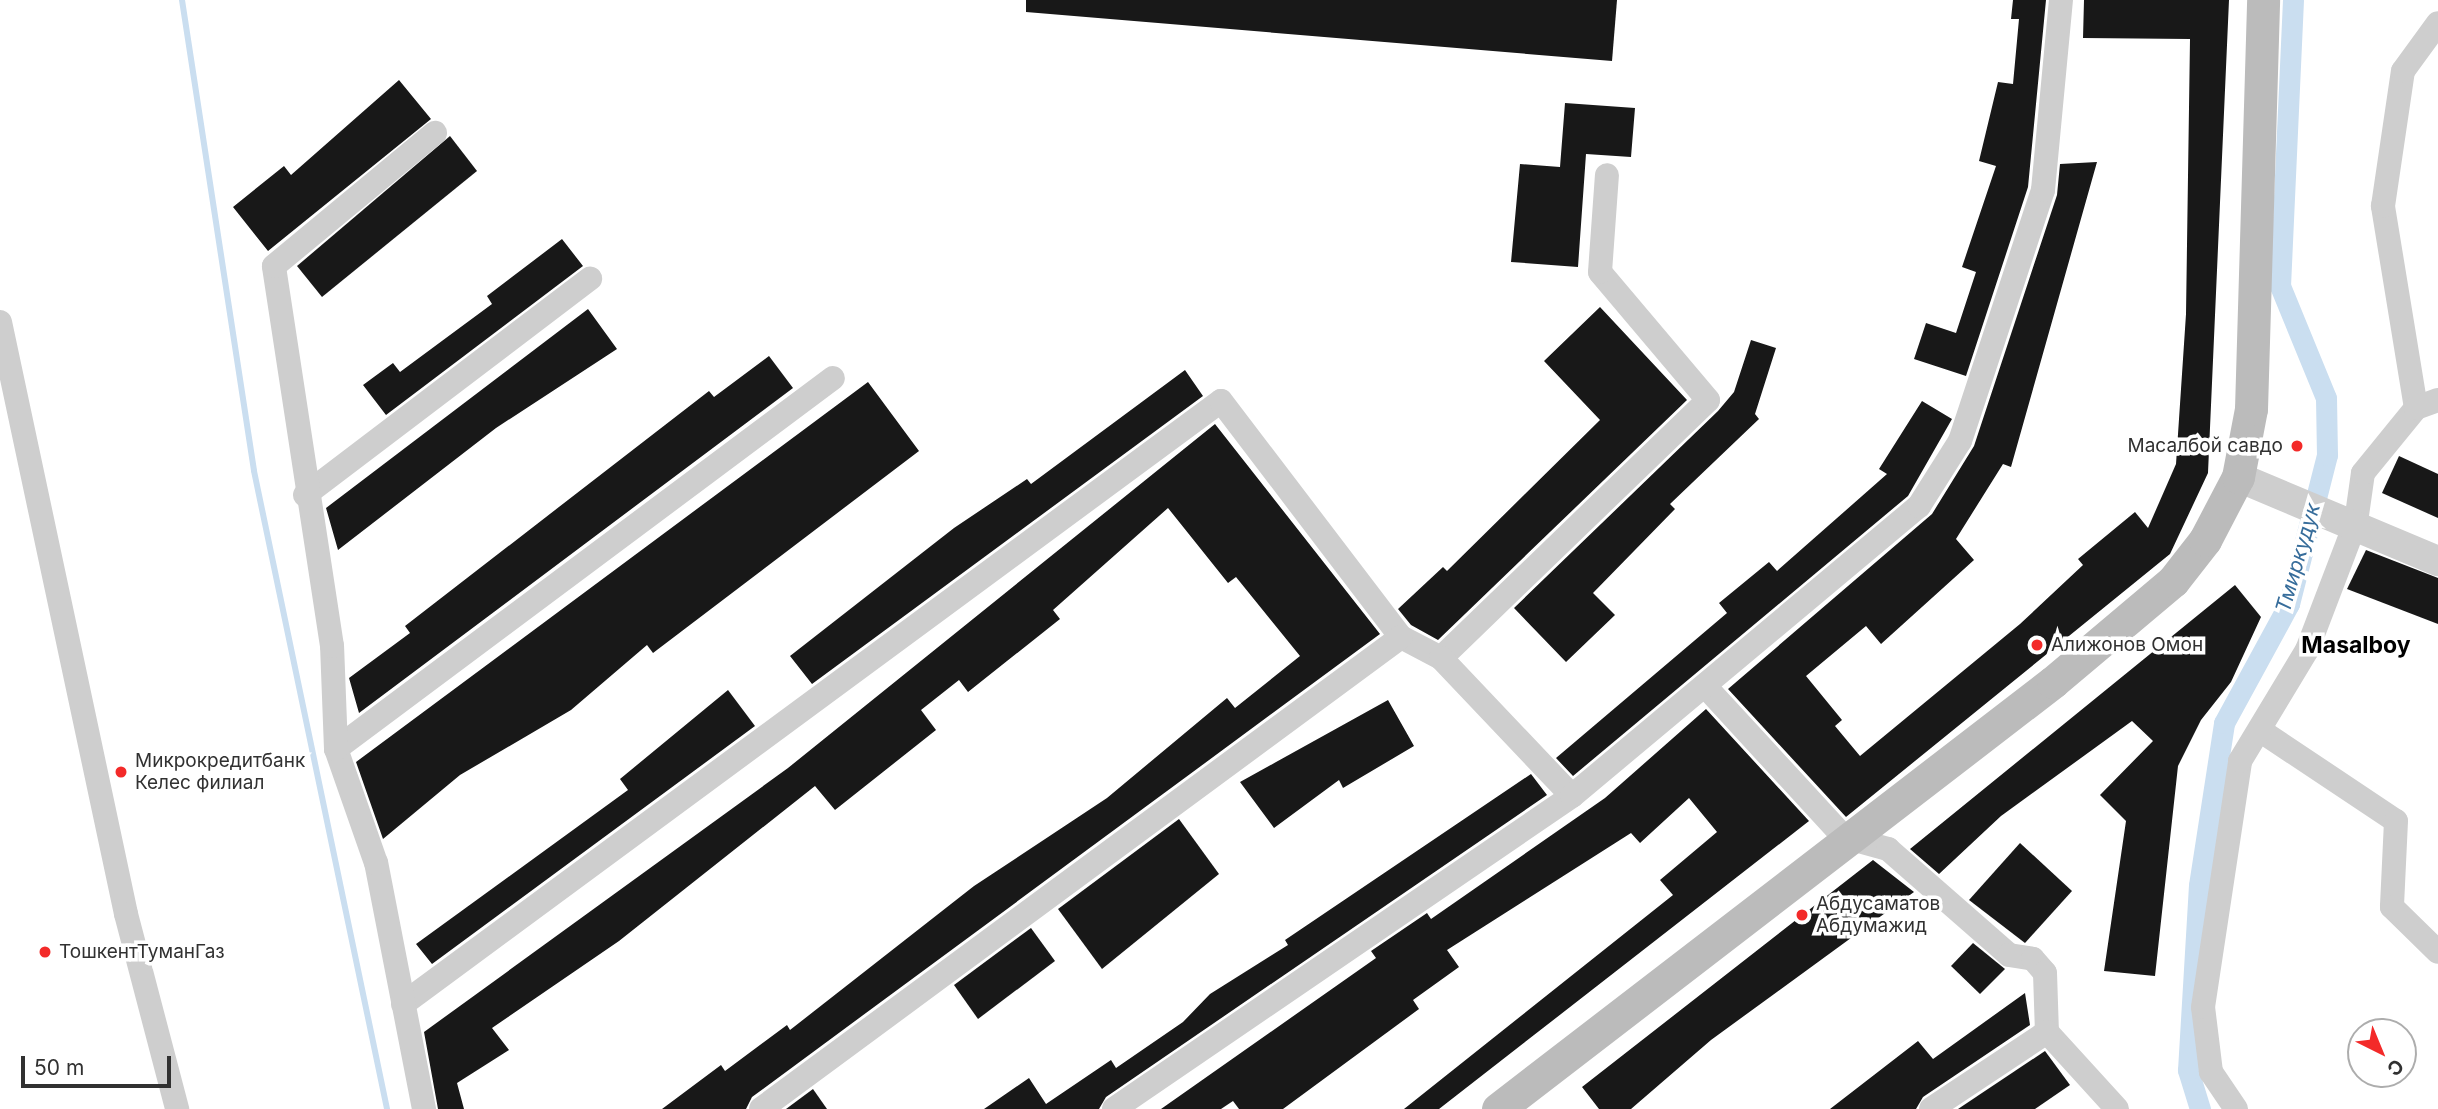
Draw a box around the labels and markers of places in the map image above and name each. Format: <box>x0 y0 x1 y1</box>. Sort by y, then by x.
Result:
place label: Масалбой савдо <box>2128 435 2283 457</box>
marker: Масалбой савдо <box>2289 438 2305 454</box>
place label: Алижонов Омон <box>2051 634 2203 656</box>
marker: Алижонов Омон <box>2029 637 2045 653</box>
place label: Микрокредитбанк Келес филиал <box>135 750 305 794</box>
marker: Микрокредитбанк Келес филиал <box>113 764 129 780</box>
place label: Абдусаматов Абдумажид <box>1816 893 1940 937</box>
marker: Абдусаматов Абдумажид <box>1794 907 1810 923</box>
place label: ТошкентТуманГаз <box>59 941 225 963</box>
marker: ТошкентТуманГаз <box>37 944 53 960</box>

